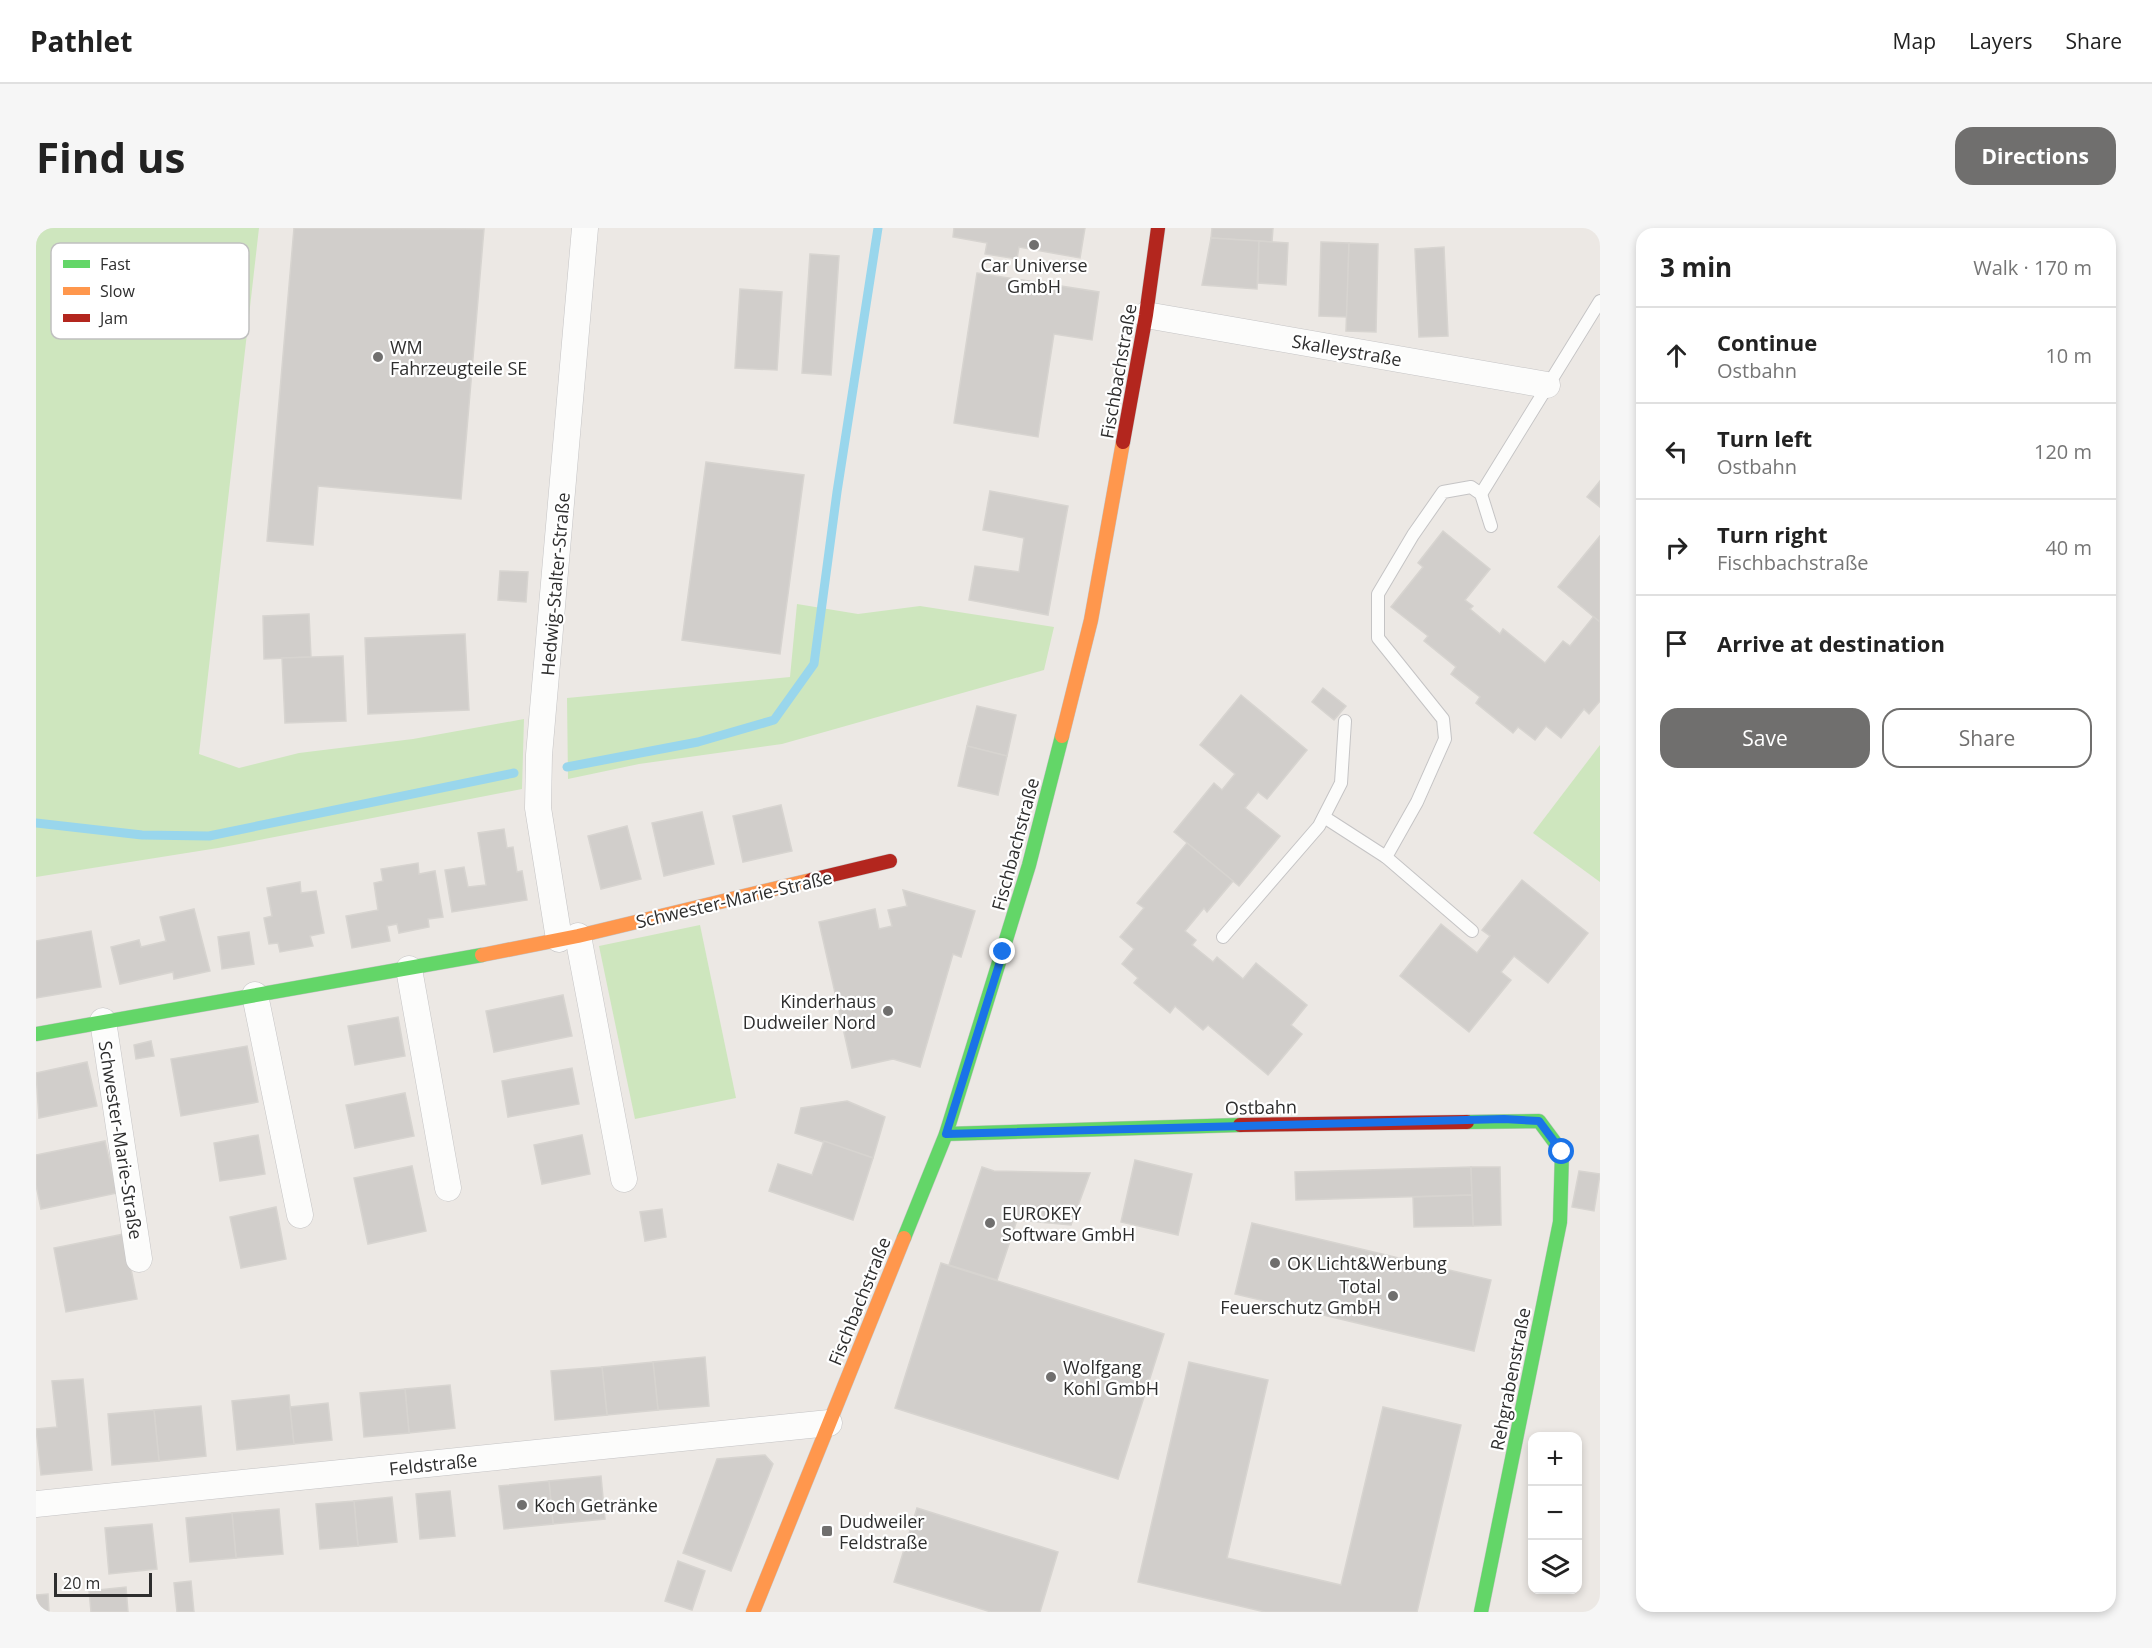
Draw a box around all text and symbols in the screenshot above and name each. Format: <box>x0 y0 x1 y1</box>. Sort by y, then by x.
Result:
text: Pathlet <box>30 22 132 60</box>
text: Map <box>1893 27 1936 55</box>
text: Layers <box>1969 27 2033 55</box>
text: Share <box>2066 27 2122 55</box>
button: Directions <box>1955 127 2116 185</box>
text: Find us <box>36 128 185 185</box>
marker: Car Universe GmbH <box>1027 238 1041 252</box>
legend <box>51 243 249 339</box>
text: 3 min <box>1660 249 1732 285</box>
text: Fast <box>100 253 131 275</box>
place label: Car Universe GmbH <box>980 253 1088 298</box>
text: Walk · 170 m <box>1973 254 2092 281</box>
text: Slow <box>100 280 135 302</box>
street label: Fischbachstraße <box>1094 302 1142 440</box>
text: Jam <box>98 307 128 329</box>
text: Continue <box>1717 327 1817 357</box>
street label: Skalleystraße <box>1290 329 1404 371</box>
place label: WM Fahrzeugteile SE <box>390 335 527 380</box>
icon: ahead <box>1660 339 1693 372</box>
text: 10 m <box>2045 342 2092 369</box>
marker: WM Fahrzeugteile SE <box>371 350 385 364</box>
text: Ostbahn <box>1717 357 1797 384</box>
text: Turn left <box>1717 423 1812 453</box>
icon: left <box>1660 435 1693 468</box>
text: 120 m <box>2034 438 2092 465</box>
text: Ostbahn <box>1717 453 1797 480</box>
street label: Hedwig-Stalter-Straße <box>535 491 575 677</box>
text: Turn right <box>1717 519 1828 549</box>
icon: right <box>1660 531 1693 564</box>
text: 40 m <box>2045 534 2092 561</box>
text: Fischbachstraße <box>1717 549 1869 576</box>
icon: arrive <box>1660 627 1693 660</box>
text: Arrive at destination <box>1717 628 1945 658</box>
button: Save <box>1660 708 1870 768</box>
button: Share <box>1882 708 2092 768</box>
street label: Fischbachstraße <box>986 775 1044 913</box>
street label: Schwester-Marie-Straße <box>633 865 835 933</box>
route end <box>989 938 1015 964</box>
place label: Kinderhaus Dudweiler Nord <box>743 989 876 1034</box>
marker: Kinderhaus Dudweiler Nord <box>881 1004 895 1018</box>
street label: Schwester-Marie-Straße <box>93 1039 149 1241</box>
street label: Ostbahn <box>1225 1094 1297 1120</box>
route start <box>1548 1138 1574 1164</box>
place label: EUROKEY Software GmbH <box>1002 1201 1135 1246</box>
marker: EUROKEY Software GmbH <box>983 1216 997 1230</box>
street label: Fischbachstraße <box>822 1233 896 1369</box>
place label: OK Licht&Werbung <box>1287 1251 1447 1275</box>
marker: OK Licht&Werbung <box>1268 1256 1282 1270</box>
place label: Total Feuerschutz GmbH <box>1220 1274 1381 1319</box>
marker: Total Feuerschutz GmbH <box>1386 1289 1400 1303</box>
street label: Rehgrabenstraße <box>1484 1305 1536 1453</box>
place label: Wolfgang Kohl GmbH <box>1063 1355 1159 1400</box>
marker: Wolfgang Kohl GmbH <box>1044 1370 1058 1384</box>
map controls <box>1528 1432 1582 1594</box>
button: + <box>1528 1432 1582 1486</box>
street label: Feldstraße <box>388 1447 478 1481</box>
button: − <box>1528 1486 1582 1540</box>
place label: Koch Getränke <box>534 1493 658 1517</box>
marker: Koch Getränke <box>515 1498 529 1512</box>
place label: Dudweiler Feldstraße <box>839 1509 928 1554</box>
marker: Dudweiler Feldstraße <box>820 1524 834 1538</box>
button: layers <box>1528 1540 1582 1594</box>
scale bar <box>54 1570 152 1598</box>
text: 20 m <box>63 1572 100 1594</box>

